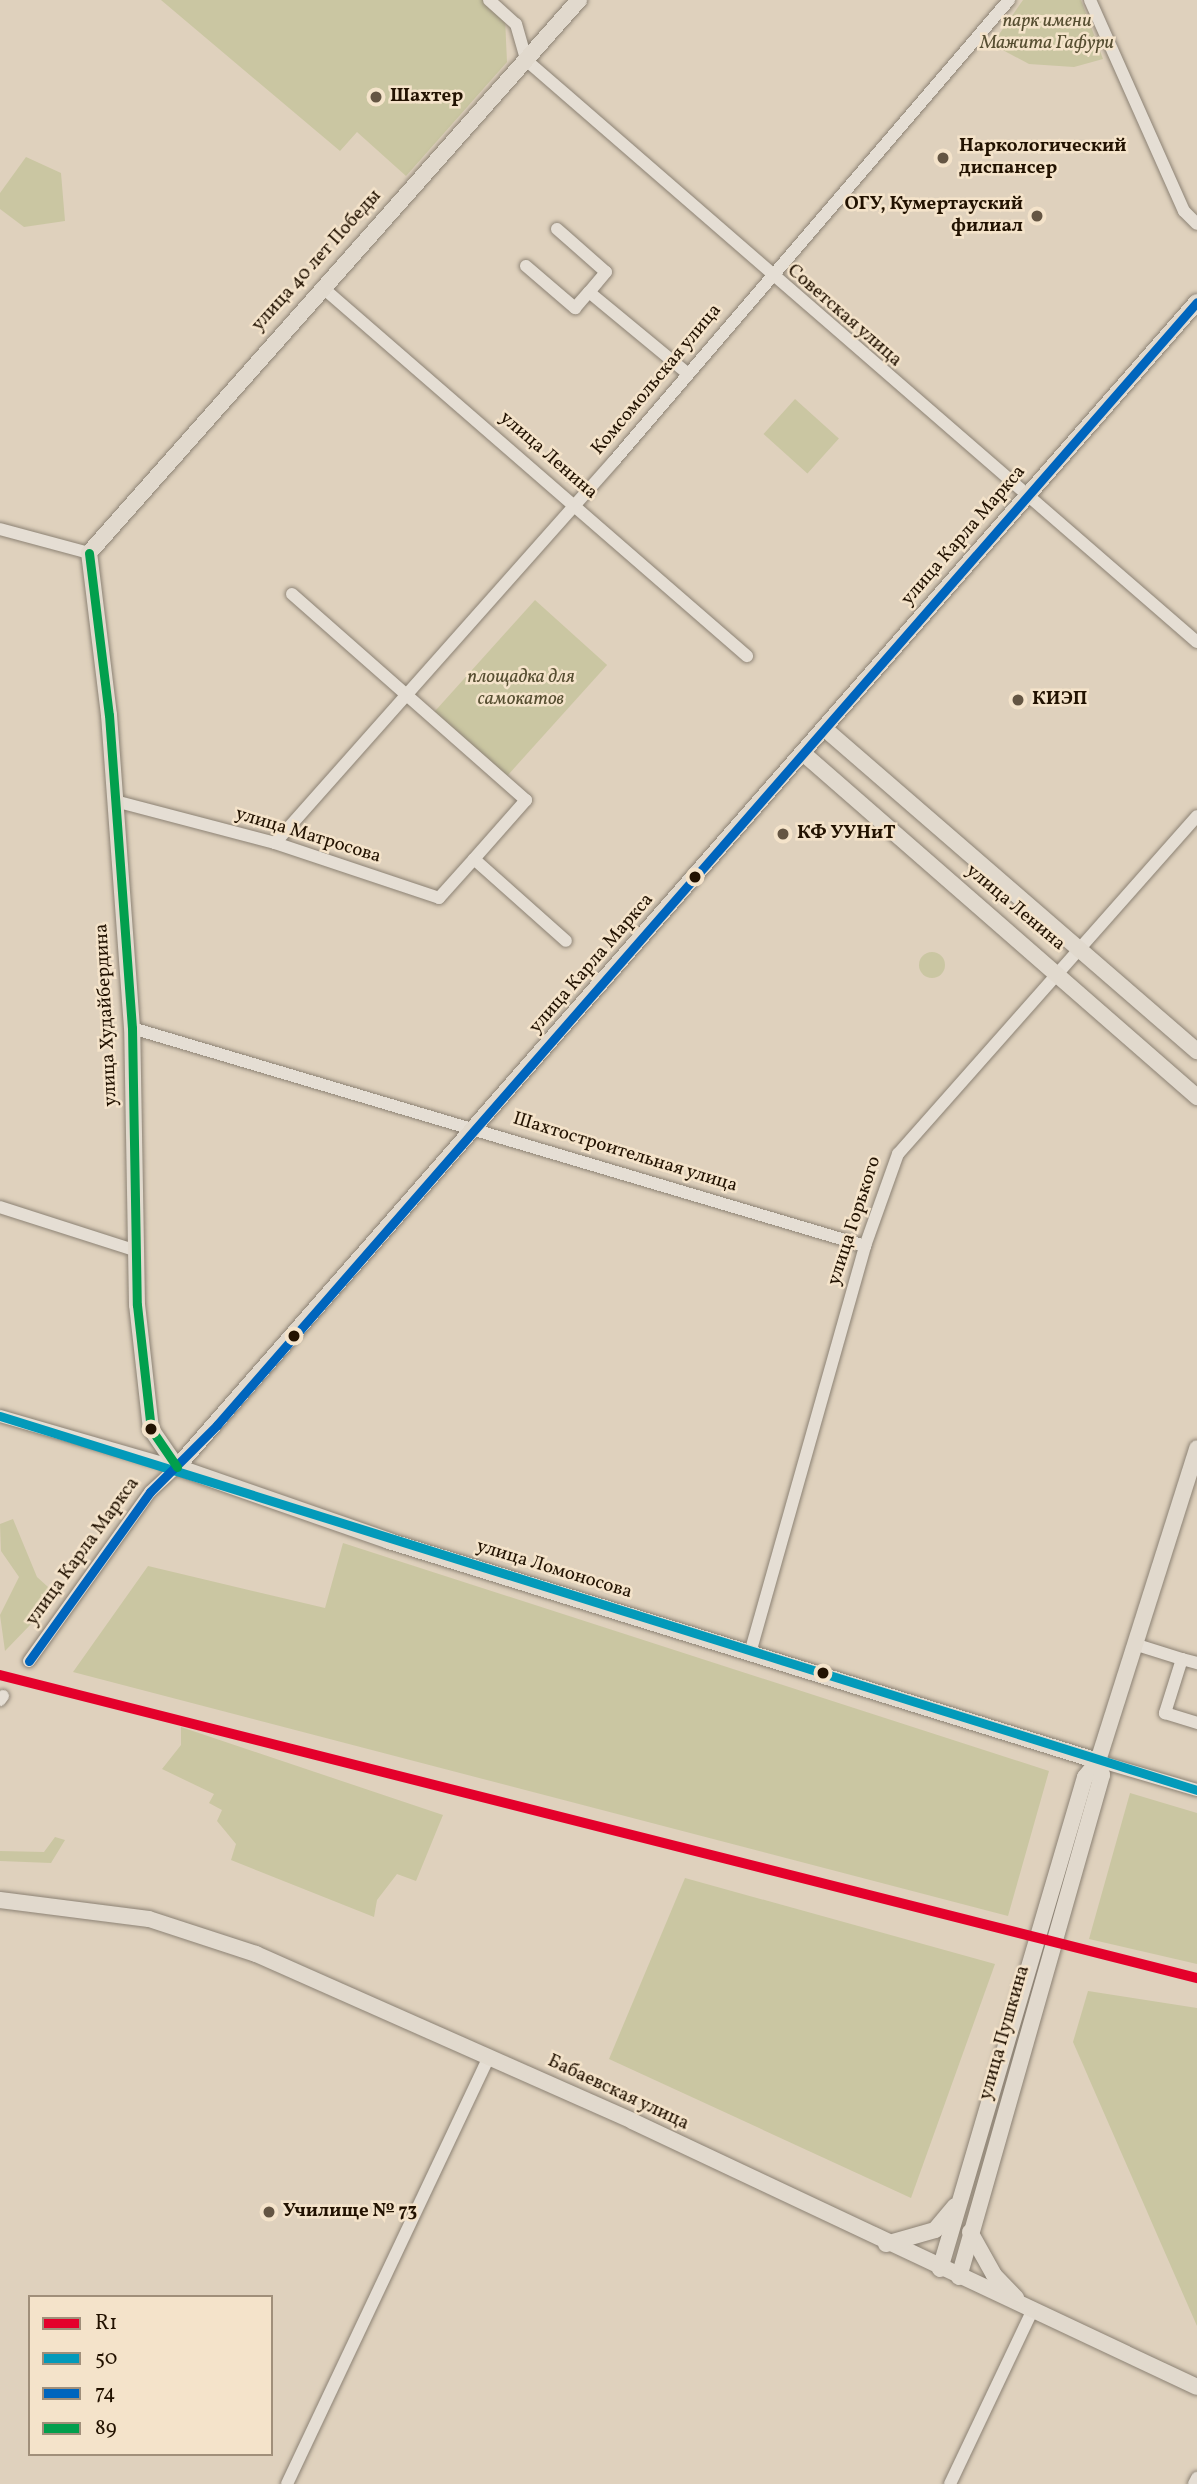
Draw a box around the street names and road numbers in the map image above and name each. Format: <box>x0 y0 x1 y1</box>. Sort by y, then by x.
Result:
street label: улица 40 лет Победы <box>247 185 387 337</box>
street label: Советская улица <box>782 260 906 372</box>
street label: Комсомольская улица <box>587 300 727 460</box>
street label: улица Ленина <box>494 407 602 505</box>
street label: улица Карла Маркса <box>897 461 1031 611</box>
street label: улица Матросова <box>232 803 384 869</box>
street label: улица Ленина <box>961 860 1069 956</box>
street label: улица Карла Маркса <box>525 889 659 1039</box>
street label: улица Худайбердина <box>91 923 123 1107</box>
street label: Шахтостроительная улица <box>510 1108 740 1198</box>
street label: улица Горького <box>823 1154 887 1288</box>
street label: улица Карла Маркса <box>21 1473 145 1631</box>
street label: улица Ломоносова <box>473 1535 635 1605</box>
street label: улица Пушкина <box>975 1963 1035 2103</box>
street label: Бабаевская улица <box>543 2050 693 2136</box>

